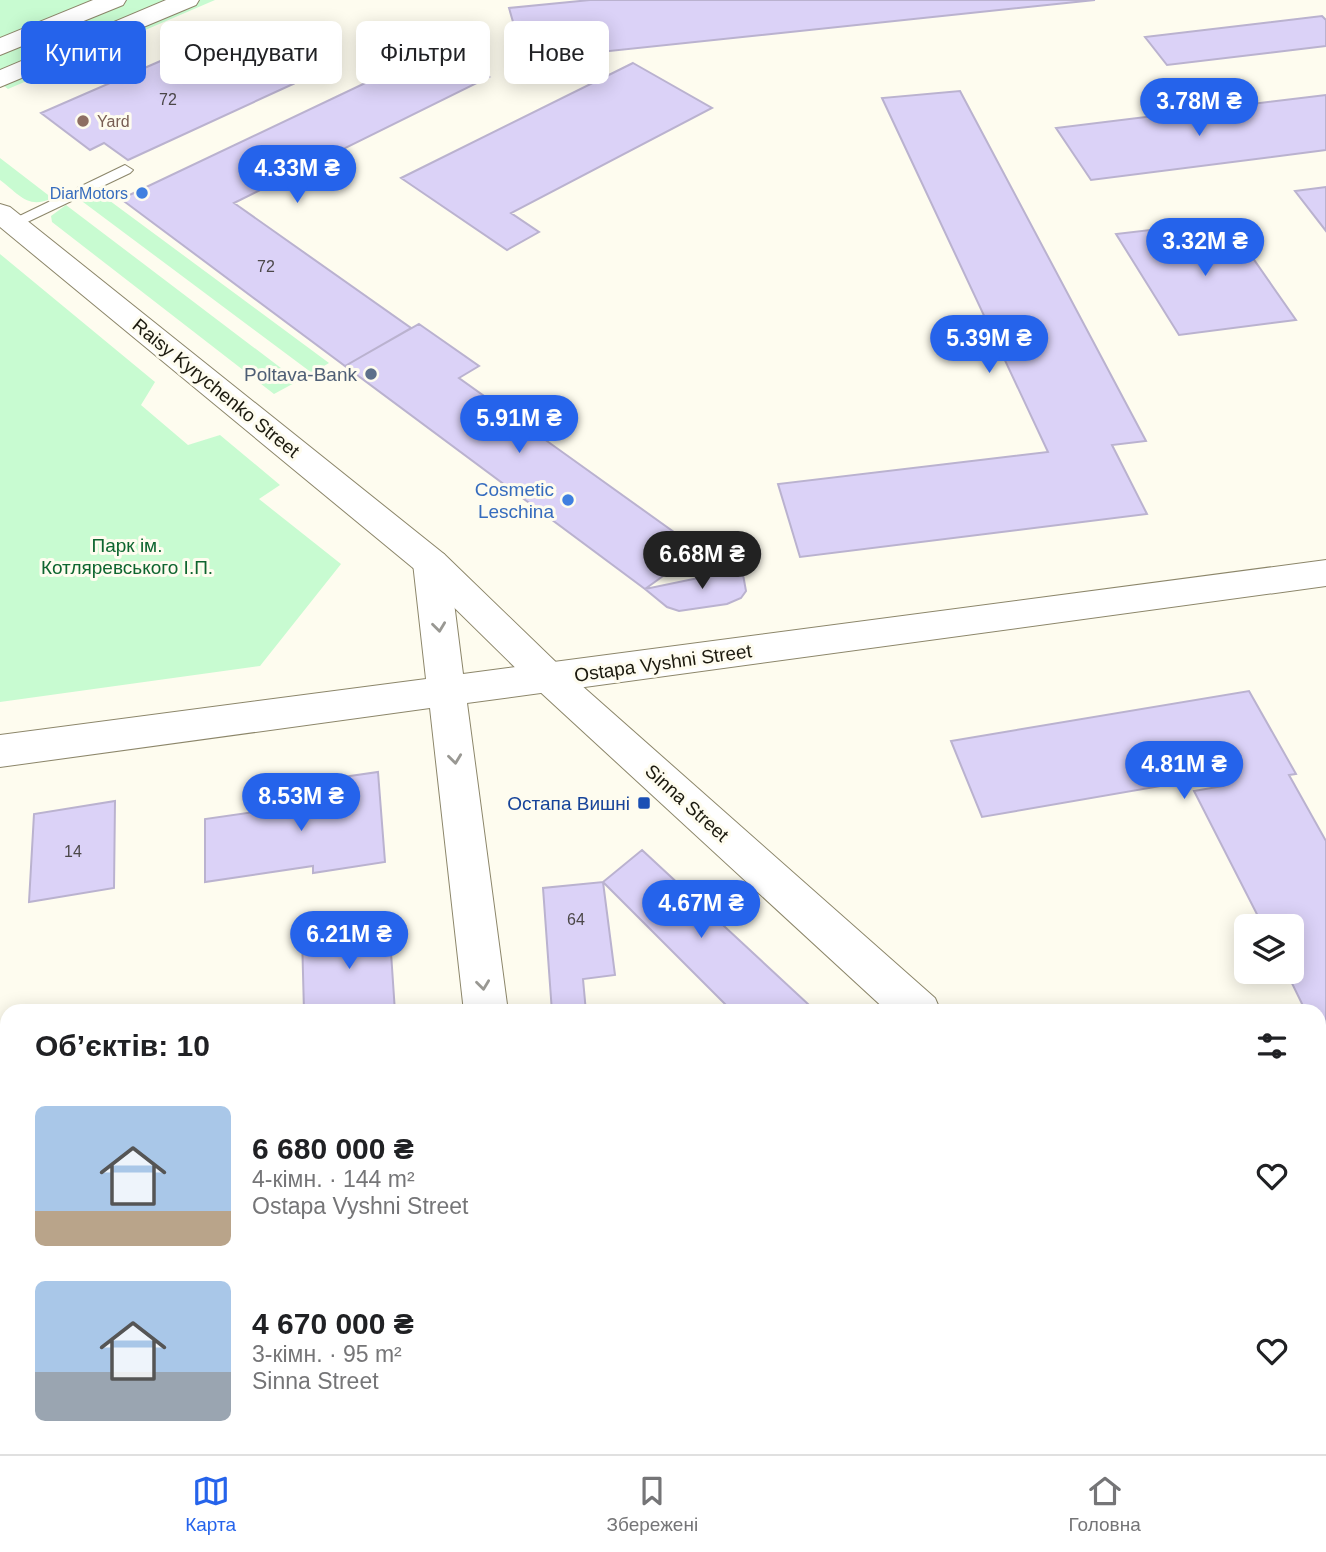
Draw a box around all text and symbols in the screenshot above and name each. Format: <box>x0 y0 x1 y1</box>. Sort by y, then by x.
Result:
chip: Купити <box>21 21 146 84</box>
chip: Орендувати <box>160 21 342 84</box>
chip: Фільтри <box>356 21 490 84</box>
chip: Нове <box>504 21 609 84</box>
pin: 3.78M ₴ <box>1134 78 1264 138</box>
text: 3.78M ₴ <box>1156 88 1242 114</box>
house number: 72 <box>159 91 177 108</box>
marker: Yard <box>75 113 91 129</box>
place label: Yard <box>97 113 130 130</box>
pin: 4.33M ₴ <box>232 146 362 205</box>
text: 4.33M ₴ <box>254 155 340 181</box>
place label: DiarMotors <box>50 185 128 202</box>
marker: DiarMotors <box>134 185 150 201</box>
pin: 3.32M ₴ <box>1140 218 1270 278</box>
text: 3.32M ₴ <box>1162 228 1248 254</box>
house number: 72 <box>257 258 275 275</box>
street label: Raisy Kyrychenko Street <box>129 314 304 462</box>
pin: 5.39M ₴ <box>924 316 1054 375</box>
text: 5.39M ₴ <box>946 325 1032 351</box>
place label: Poltava-Bank <box>244 364 357 385</box>
marker: Poltava-Bank <box>363 366 379 382</box>
pin: 5.91M ₴ <box>454 396 584 455</box>
text: 5.91M ₴ <box>476 405 562 431</box>
place label: Cosmetic Leschina <box>475 479 554 522</box>
marker: Cosmetic Leschina <box>560 492 576 508</box>
pin: 6.68M ₴ <box>637 532 767 591</box>
park label: Парк ім. Котляревського І.П. <box>41 535 213 578</box>
text: 6.68M ₴ <box>659 541 745 567</box>
one-way arrow <box>431 621 446 633</box>
street label: Ostapa Vyshni Street <box>573 640 754 686</box>
pin: 4.81M ₴ <box>1119 742 1249 801</box>
text: 4.81M ₴ <box>1141 751 1227 777</box>
one-way arrow <box>447 753 462 765</box>
street label: Sinna Street <box>641 760 733 846</box>
pin: 8.53M ₴ <box>236 774 366 833</box>
text: 8.53M ₴ <box>258 783 344 809</box>
place label: Остапа Вишні <box>507 793 630 814</box>
marker: Остапа Вишні <box>636 795 652 811</box>
house number: 14 <box>64 843 82 860</box>
pin: 4.67M ₴ <box>636 880 766 940</box>
text: 4.67M ₴ <box>658 890 744 916</box>
house number: 64 <box>567 911 585 928</box>
pin: 6.21M ₴ <box>284 912 414 971</box>
map controls <box>1234 914 1304 984</box>
button: layers <box>1234 914 1304 984</box>
text: 6.21M ₴ <box>306 921 392 947</box>
one-way arrow <box>475 979 490 991</box>
icon: filters <box>1253 1027 1291 1065</box>
text: Об’єктів: 10 <box>35 1029 210 1062</box>
text: 6 680 000 ₴ <box>252 1132 414 1165</box>
icon: home <box>91 1134 175 1218</box>
icon: heart <box>1253 1157 1291 1195</box>
text: 4-кімн. · 144 m² <box>252 1166 415 1192</box>
text: Ostapa Vyshni Street <box>252 1193 468 1219</box>
text: 4 670 000 ₴ <box>252 1307 414 1340</box>
icon: home <box>91 1309 175 1393</box>
icon: heart <box>1253 1332 1291 1370</box>
text: 3-кімн. · 95 m² <box>252 1341 402 1367</box>
text: Sinna Street <box>252 1368 379 1394</box>
tab: Карта <box>185 1472 236 1536</box>
tab: Збережені <box>607 1472 698 1536</box>
tab: Головна <box>1069 1472 1141 1536</box>

